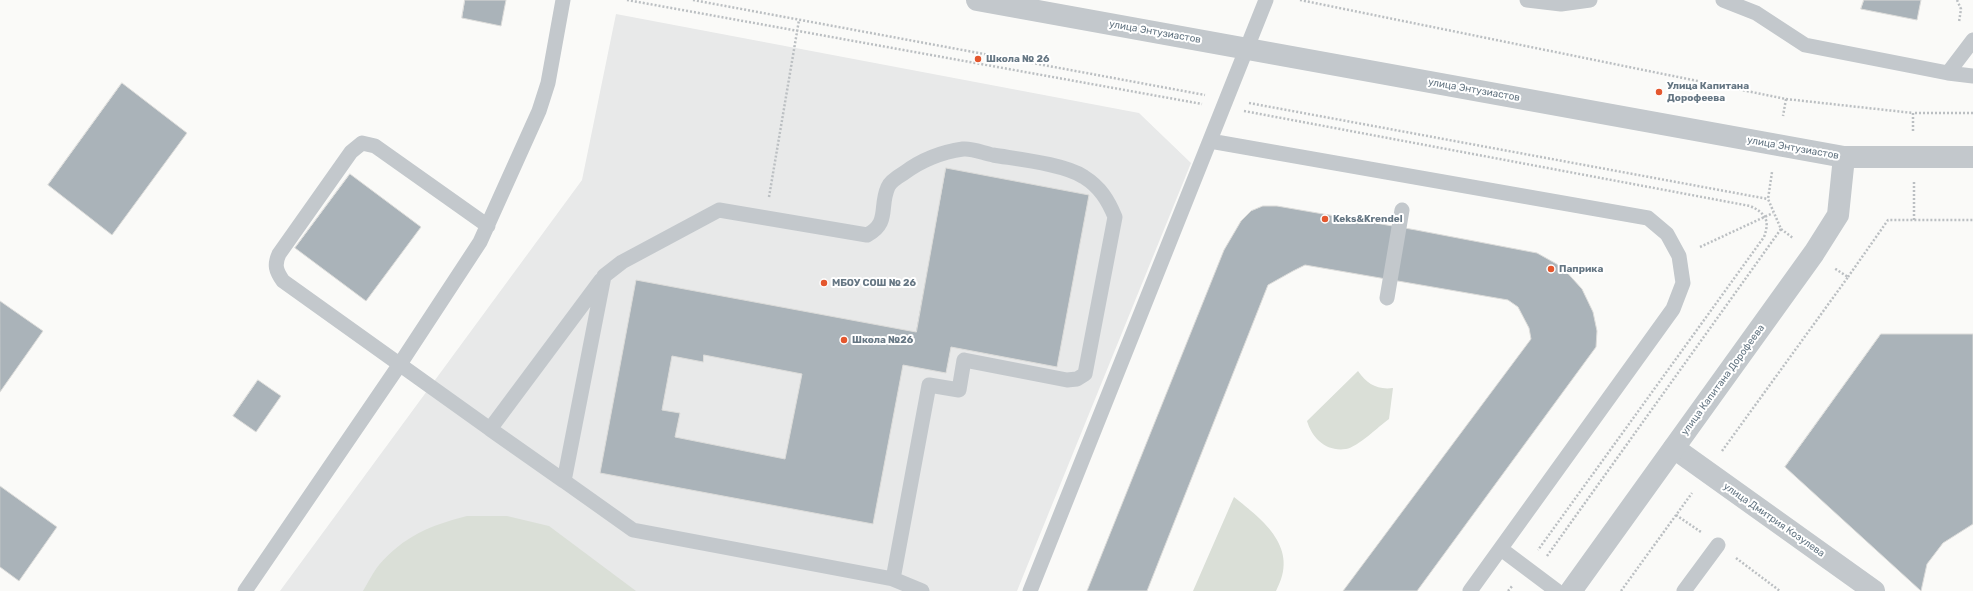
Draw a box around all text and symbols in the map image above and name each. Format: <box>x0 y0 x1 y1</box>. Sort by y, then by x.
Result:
street label: улица Энтузиастов <box>1108 18 1202 46</box>
place label: Школа № 26 <box>986 53 1049 65</box>
marker: Школа № 26 <box>973 54 983 64</box>
street label: улица Энтузиастов <box>1427 76 1521 104</box>
place label: Улица Капитана Дорофеева <box>1667 80 1749 104</box>
marker: Улица Капитана Дорофеева <box>1654 87 1664 97</box>
street label: улица Энтузиастов <box>1746 134 1840 162</box>
place label: Keks&Krendel <box>1333 213 1403 225</box>
marker: Keks&Krendel <box>1320 214 1330 224</box>
place label: Паприка <box>1559 263 1603 275</box>
marker: Паприка <box>1546 264 1556 274</box>
place label: МБОУ СОШ № 26 <box>832 277 916 289</box>
marker: МБОУ СОШ № 26 <box>819 278 829 288</box>
street label: улица Капитана Дорофеева <box>1679 322 1767 438</box>
place label: Школа №26 <box>852 334 913 346</box>
marker: Школа №26 <box>839 335 849 345</box>
street label: улица Дмитрия Козулева <box>1721 480 1827 560</box>

